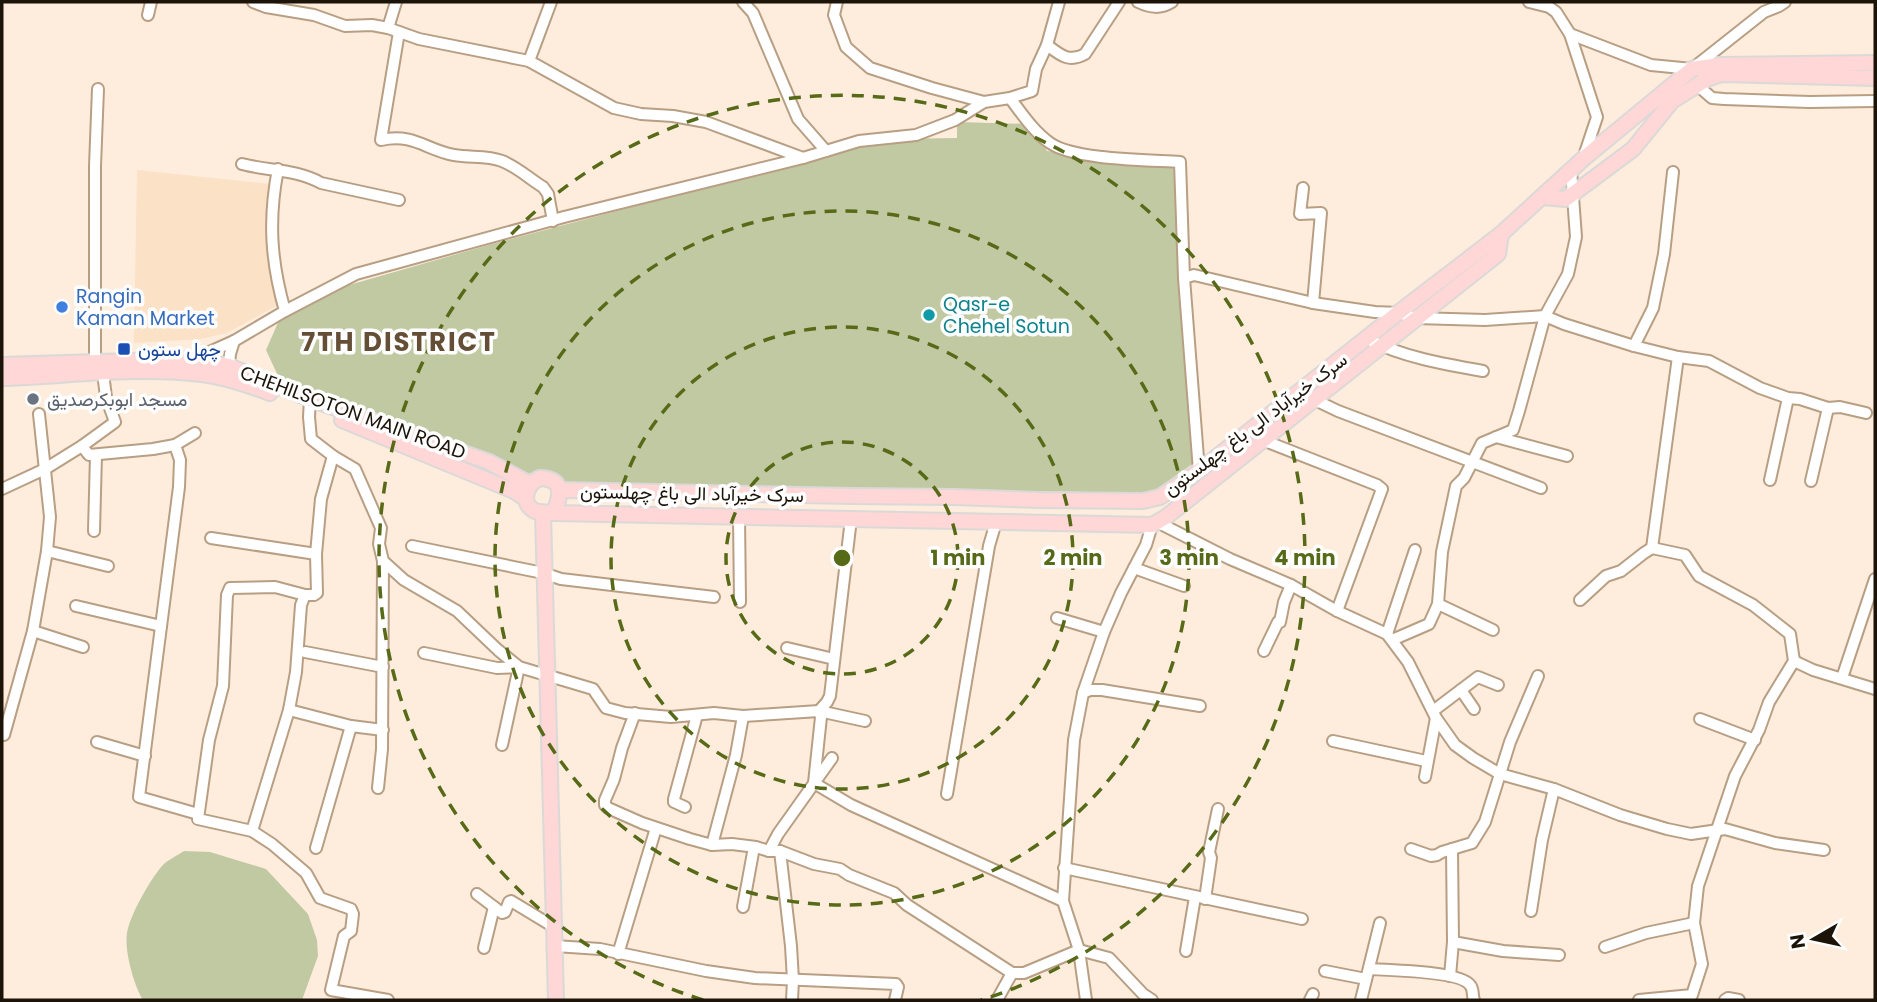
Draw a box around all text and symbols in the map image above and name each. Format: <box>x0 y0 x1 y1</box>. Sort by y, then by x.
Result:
place label: Rangin Kaman Market <box>76 283 215 332</box>
place label: Qasr-e Chehel Sotun <box>943 291 1070 340</box>
marker: Rangin Kaman Market <box>54 299 70 315</box>
marker: Qasr-e Chehel Sotun <box>921 307 937 323</box>
district label: 7TH DISTRICT <box>301 324 497 360</box>
place label: چهل ستون <box>138 336 221 363</box>
marker: چهل ستون <box>116 341 132 357</box>
street label: سرک خیرآباد الی باغ چهلستون <box>1158 346 1353 503</box>
street label: CHEHILSOTON MAIN ROAD <box>236 359 469 466</box>
place label: مسجد ابوبکرصدیق <box>47 386 188 413</box>
marker: مسجد ابوبکرصدیق <box>25 391 41 407</box>
street label: سرک خیرآباد الی باغ چهلستون <box>580 478 804 509</box>
text: 1 min <box>931 543 985 572</box>
text: 2 min <box>1043 543 1103 572</box>
text: 3 min <box>1159 543 1219 572</box>
text: 4 min <box>1274 543 1336 572</box>
centre of rings <box>830 546 854 570</box>
north arrow <box>1779 904 1849 974</box>
text: N <box>1783 932 1812 951</box>

